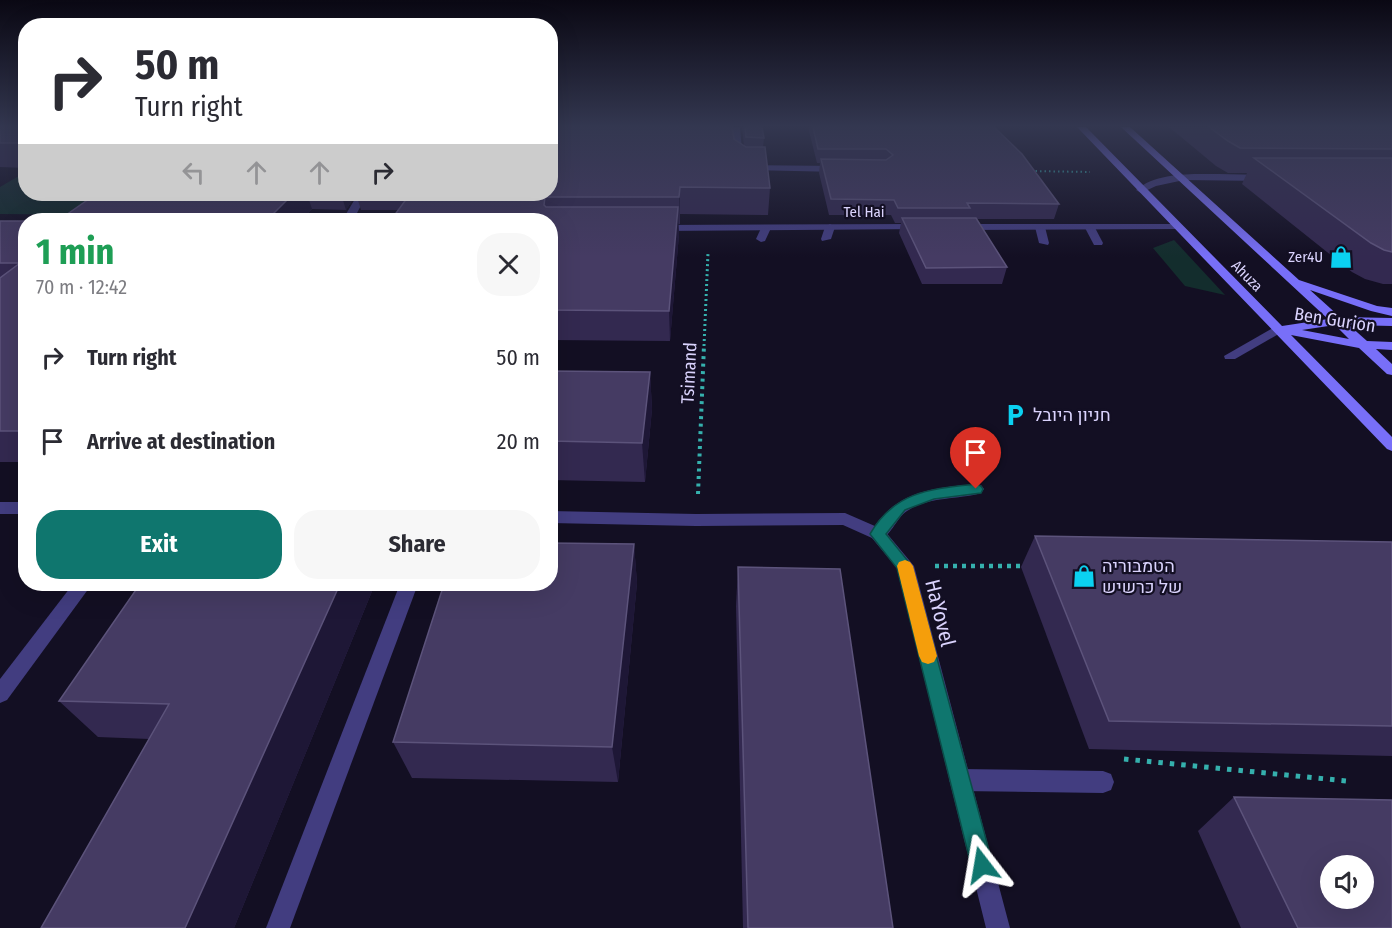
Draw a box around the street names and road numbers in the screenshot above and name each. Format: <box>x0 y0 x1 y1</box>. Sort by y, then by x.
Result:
street label: Tel Hai <box>843 203 885 221</box>
street label: Ahuza <box>1228 257 1266 295</box>
street label: Ben Gurion <box>1293 303 1377 337</box>
street label: Tsimand <box>676 342 702 404</box>
street label: HaYovel <box>919 577 961 650</box>

